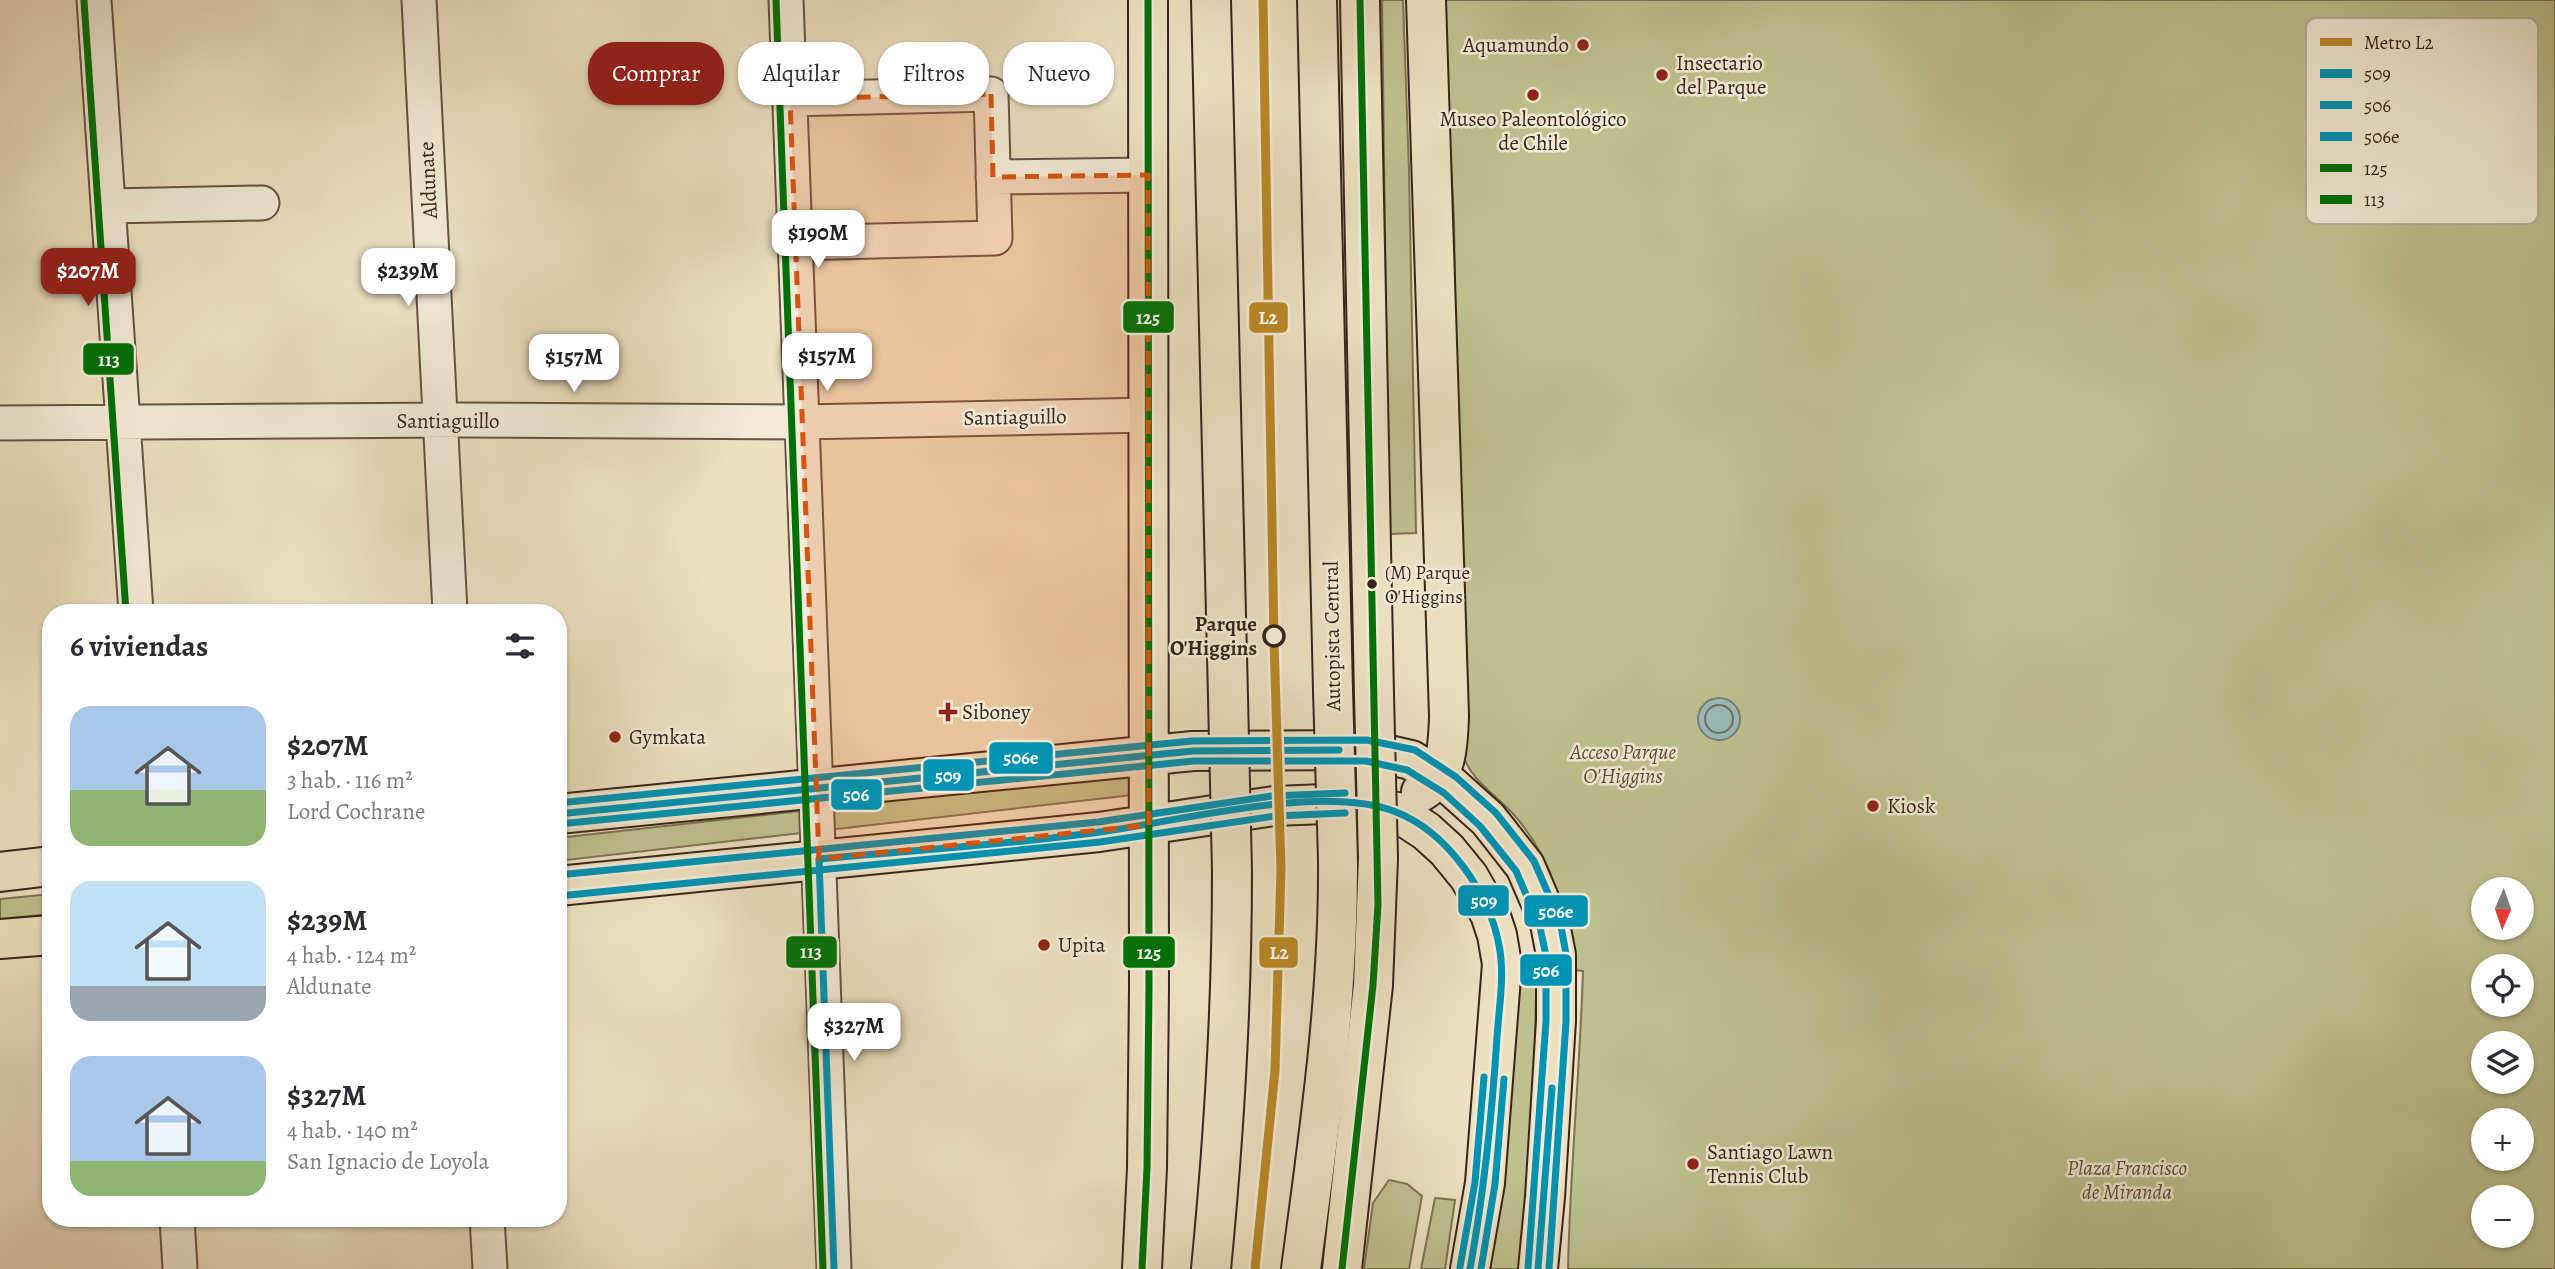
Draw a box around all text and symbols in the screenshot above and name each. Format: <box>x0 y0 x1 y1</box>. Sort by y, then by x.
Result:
legend <box>2306 18 2538 224</box>
text: Metro L2 <box>2364 30 2433 56</box>
place label: Aquamundo <box>1462 31 1569 59</box>
marker: Aquamundo <box>1575 37 1591 53</box>
chip: Comprar <box>588 42 724 105</box>
chip: Alquilar <box>738 42 864 105</box>
chip: Filtros <box>878 42 989 105</box>
chip: Nuevo <box>1003 42 1114 105</box>
place label: Insectario del Parque <box>1676 49 1766 101</box>
text: 509 <box>2364 61 2391 87</box>
marker: Insectario del Parque <box>1654 67 1670 83</box>
marker: Museo Paleontológico de Chile <box>1525 87 1541 103</box>
text: 506 <box>2364 93 2391 119</box>
place label: Museo Paleontológico de Chile <box>1439 105 1627 157</box>
text: 506e <box>2364 124 2400 150</box>
street label: Aldunate <box>412 141 444 220</box>
text: 125 <box>2364 156 2388 182</box>
text: 113 <box>2364 187 2385 213</box>
pin: $190M <box>769 210 867 270</box>
text: $190M <box>788 217 848 248</box>
pin: $207M <box>39 248 137 308</box>
pin: $239M <box>359 248 457 308</box>
text: $207M <box>57 255 119 286</box>
text: $239M <box>377 255 439 286</box>
line badge: 125 <box>1122 300 1175 334</box>
line badge: L2 <box>1248 301 1289 334</box>
text: 125 <box>1136 305 1160 331</box>
text: L2 <box>1258 305 1278 331</box>
pin: $157M <box>525 334 623 394</box>
pin: $157M <box>778 334 876 393</box>
text: $157M <box>798 340 856 371</box>
text: $157M <box>545 341 603 372</box>
line badge: 113 <box>82 342 135 376</box>
text: 113 <box>98 347 120 373</box>
street label: Santiaguillo <box>963 402 1067 432</box>
street label: Santiaguillo <box>396 407 500 435</box>
place label: (M) Parque O'Higgins <box>1385 560 1470 610</box>
street label: Autopista Central <box>1317 561 1347 712</box>
marker: (M) Parque O'Higgins <box>1365 577 1379 591</box>
place label: Parque O'Higgins <box>1170 610 1257 662</box>
marker: Parque O'Higgins <box>1263 625 1285 647</box>
text: 6 viviendas <box>70 626 208 666</box>
icon: filters <box>501 627 539 665</box>
place label: Siboney <box>962 698 1031 726</box>
marker: Siboney <box>940 704 956 720</box>
place label: Gymkata <box>629 723 706 751</box>
text: $207M <box>287 725 369 765</box>
marker: Gymkata <box>607 729 623 745</box>
icon: home <box>126 734 210 818</box>
park label: Acceso Parque O'Higgins <box>1569 738 1676 790</box>
line badge: 506e <box>988 741 1054 775</box>
text: 506e <box>1003 745 1039 771</box>
line badge: 509 <box>922 758 975 792</box>
text: 509 <box>935 763 961 789</box>
text: 3 hab. · 116 m² <box>287 765 413 796</box>
line badge: 506 <box>830 778 883 811</box>
text: 506 <box>843 782 869 808</box>
place label: Kiosk <box>1887 792 1936 820</box>
text: Lord Cochrane <box>287 796 425 827</box>
marker: Kiosk <box>1865 798 1881 814</box>
north arrow <box>2471 877 2534 940</box>
map controls <box>2471 877 2534 1248</box>
line badge: 509 <box>1457 884 1510 917</box>
text: 509 <box>1471 888 1497 914</box>
line badge: 506e <box>1523 894 1589 928</box>
text: 506e <box>1538 899 1574 925</box>
text: $239M <box>287 900 368 940</box>
icon: home <box>126 909 210 993</box>
place label: Upita <box>1058 931 1106 959</box>
line badge: 113 <box>785 935 838 969</box>
line badge: 125 <box>1122 935 1176 969</box>
line badge: L2 <box>1258 936 1299 969</box>
marker: Upita <box>1036 937 1052 953</box>
text: 113 <box>800 939 822 965</box>
text: 4 hab. · 124 m² <box>287 940 416 971</box>
text: 125 <box>1137 940 1161 966</box>
text: L2 <box>1269 940 1289 966</box>
line badge: 506 <box>1519 953 1573 987</box>
button: locate <box>2471 954 2534 1017</box>
text: 506 <box>1533 958 1559 984</box>
text: Aldunate <box>287 971 372 1002</box>
pin: $327M <box>805 1004 903 1063</box>
text: $327M <box>824 1010 884 1041</box>
button: layers <box>2471 1031 2534 1094</box>
text: $327M <box>287 1075 366 1115</box>
icon: home <box>126 1084 210 1168</box>
button: + <box>2471 1108 2534 1171</box>
text: 4 hab. · 140 m² <box>287 1115 418 1146</box>
place label: Santiago Lawn Tennis Club <box>1707 1138 1833 1190</box>
text: San Ignacio de Loyola <box>287 1146 489 1177</box>
park label: Plaza Francisco de Miranda <box>2067 1154 2187 1206</box>
marker: Santiago Lawn Tennis Club <box>1685 1156 1701 1172</box>
button: − <box>2471 1185 2534 1248</box>

